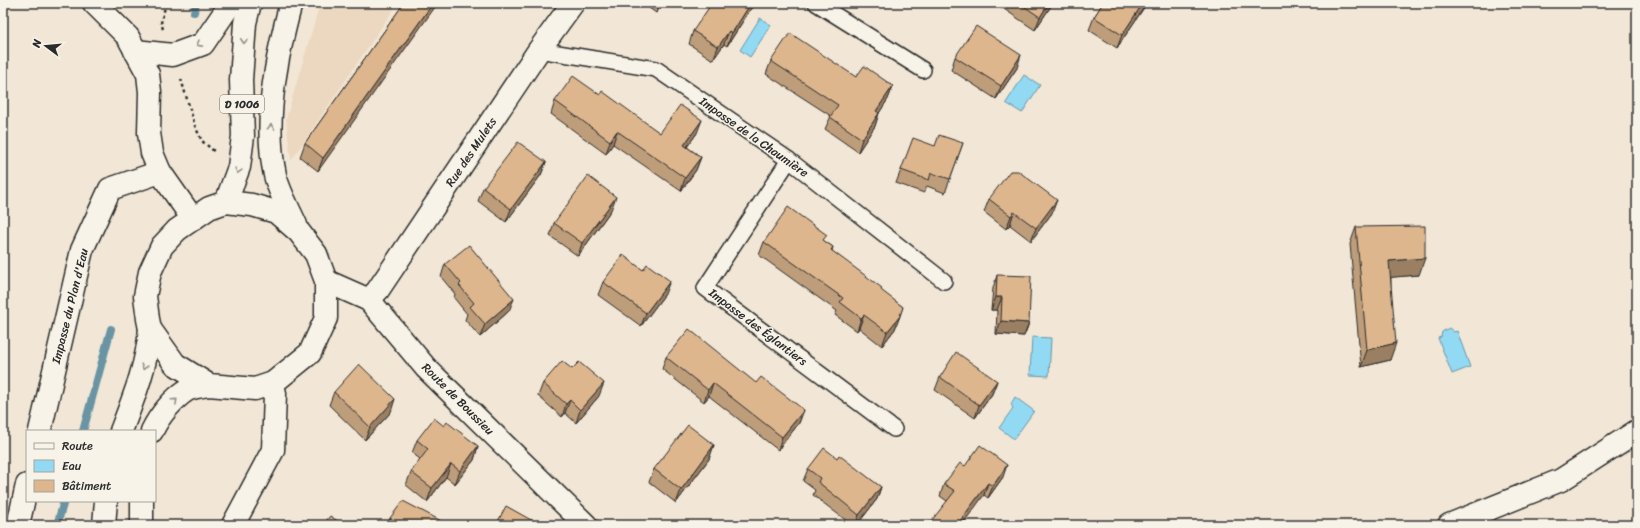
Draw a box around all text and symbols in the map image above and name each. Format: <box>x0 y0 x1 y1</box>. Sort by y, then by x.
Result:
north arrow <box>26 26 66 66</box>
text: N <box>26 37 47 51</box>
one-way arrow <box>239 38 248 44</box>
one-way arrow <box>196 39 203 47</box>
street label: Impasse de la Chaumière <box>694 90 814 183</box>
road number: D 1006 <box>220 95 264 113</box>
street label: Rue des Mulets <box>439 112 503 191</box>
one-way arrow <box>267 124 276 130</box>
one-way arrow <box>234 167 242 174</box>
street label: Impasse du Plan d'Eau <box>45 245 95 367</box>
street label: Impasse des Églantiers <box>703 282 812 372</box>
street label: Route de Boussieu <box>416 357 500 441</box>
one-way arrow <box>140 364 148 370</box>
one-way arrow <box>170 398 178 406</box>
legend <box>26 430 156 502</box>
text: Route <box>62 435 93 457</box>
text: Eau <box>62 455 82 477</box>
text: Bâtiment <box>62 475 111 497</box>

